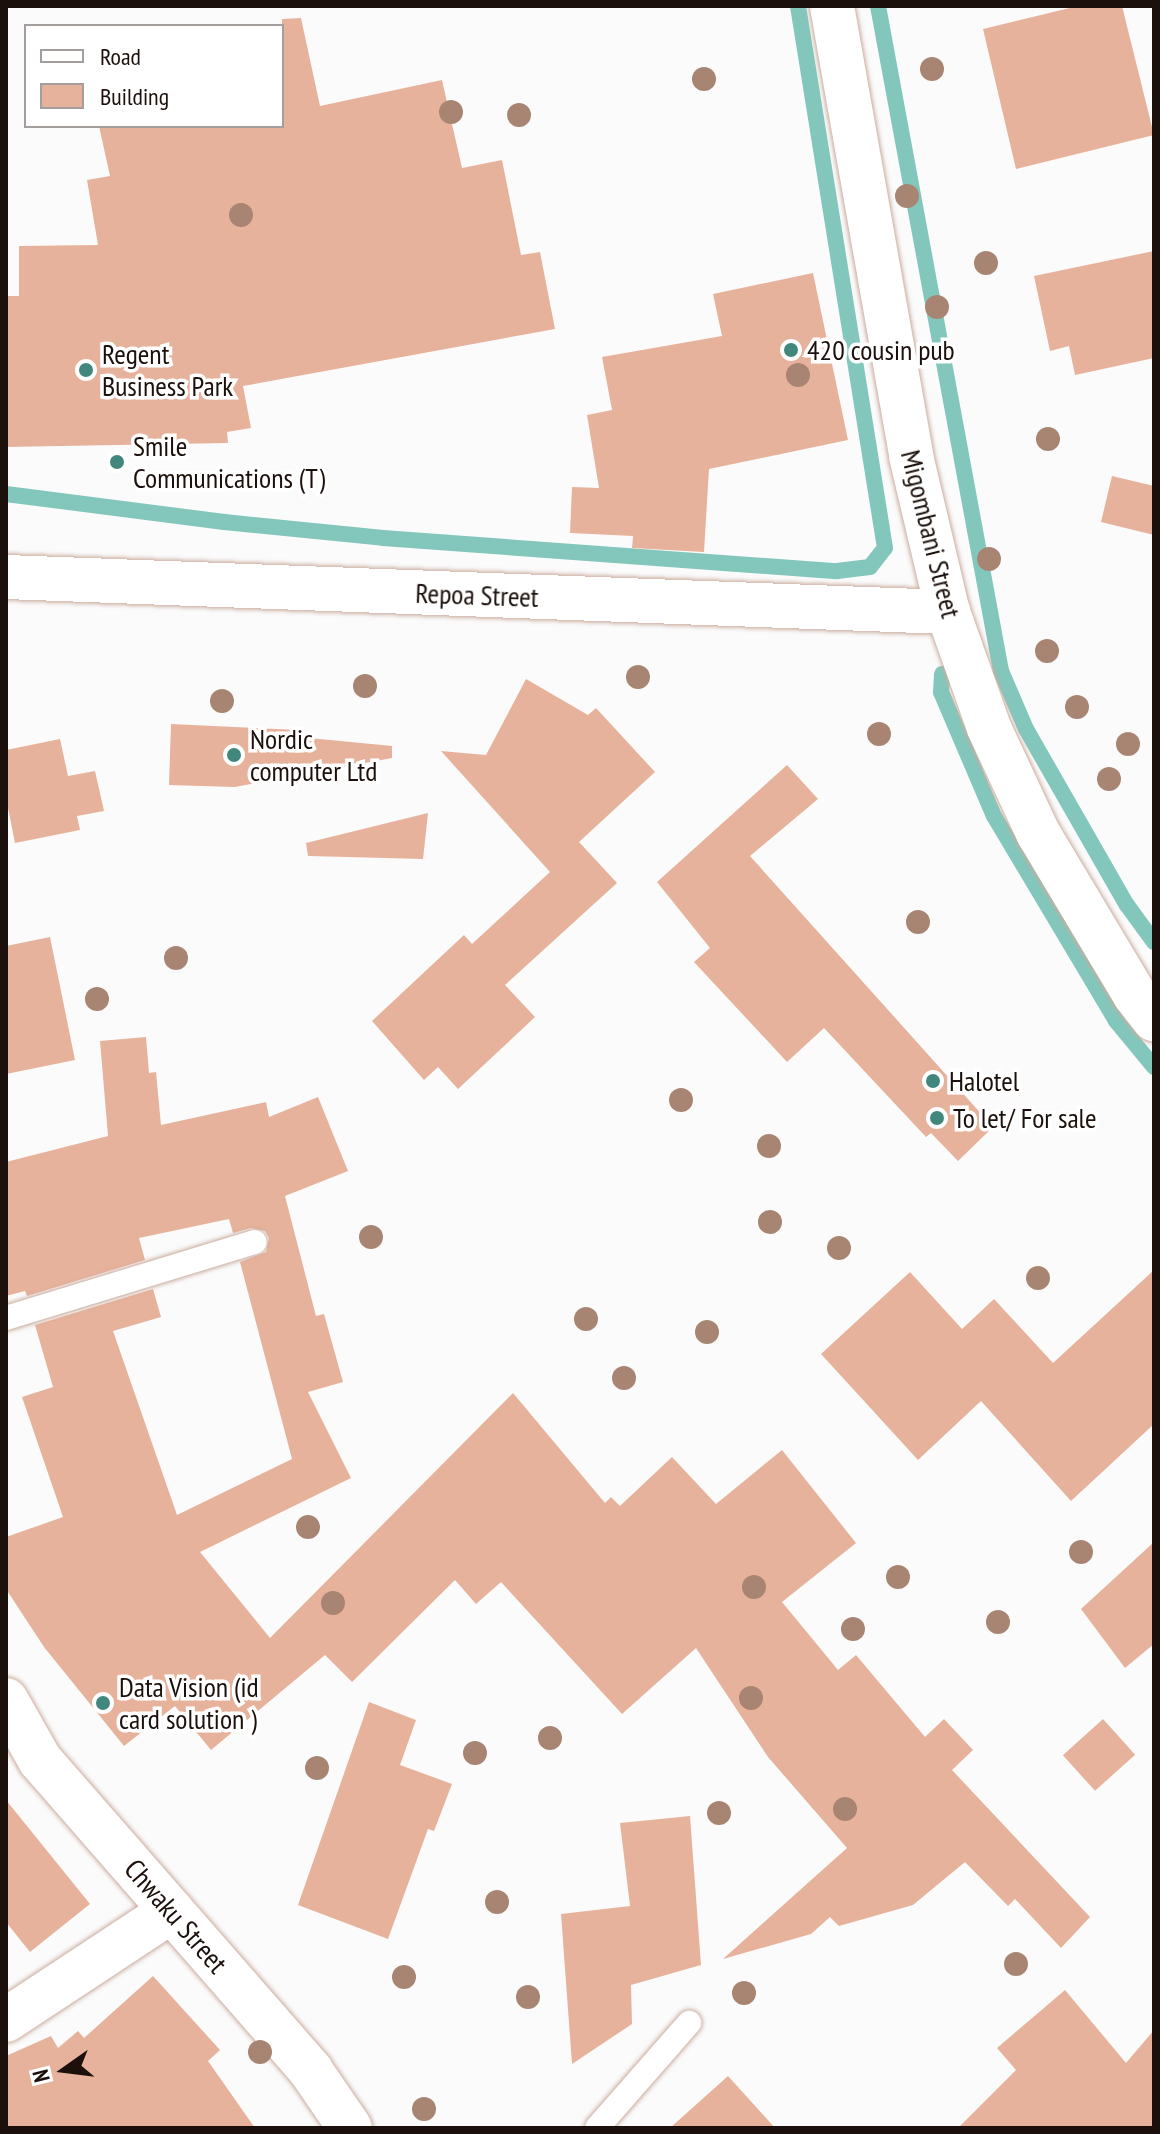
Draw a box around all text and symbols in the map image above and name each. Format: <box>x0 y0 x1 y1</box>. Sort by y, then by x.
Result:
legend <box>24 24 284 128</box>
text: Road <box>100 41 141 72</box>
text: Building <box>100 81 169 112</box>
place label: 420 cousin pub <box>807 333 955 367</box>
place label: Regent Business Park <box>102 337 233 403</box>
marker: 420 cousin pub <box>782 341 800 359</box>
marker: Regent Business Park <box>77 361 95 379</box>
place label: Smile Communications (T) <box>133 429 325 495</box>
street label: Migombani Street <box>894 447 968 621</box>
marker: Smile Communications (T) <box>108 453 126 471</box>
street label: Repoa Street <box>415 576 539 614</box>
place label: Nordic computer Ltd <box>250 722 377 788</box>
marker: Nordic computer Ltd <box>225 746 243 764</box>
place label: Halotel <box>949 1064 1019 1098</box>
marker: Halotel <box>924 1072 942 1090</box>
place label: To let/ For sale <box>953 1101 1097 1135</box>
marker: To let/ For sale <box>928 1109 946 1127</box>
place label: Data Vision (id card solution ) <box>119 1670 259 1736</box>
marker: Data Vision (id card solution ) <box>94 1694 112 1712</box>
street label: Chwaku Street <box>117 1852 235 1980</box>
north arrow <box>24 2030 104 2110</box>
text: N <box>26 2067 56 2085</box>

